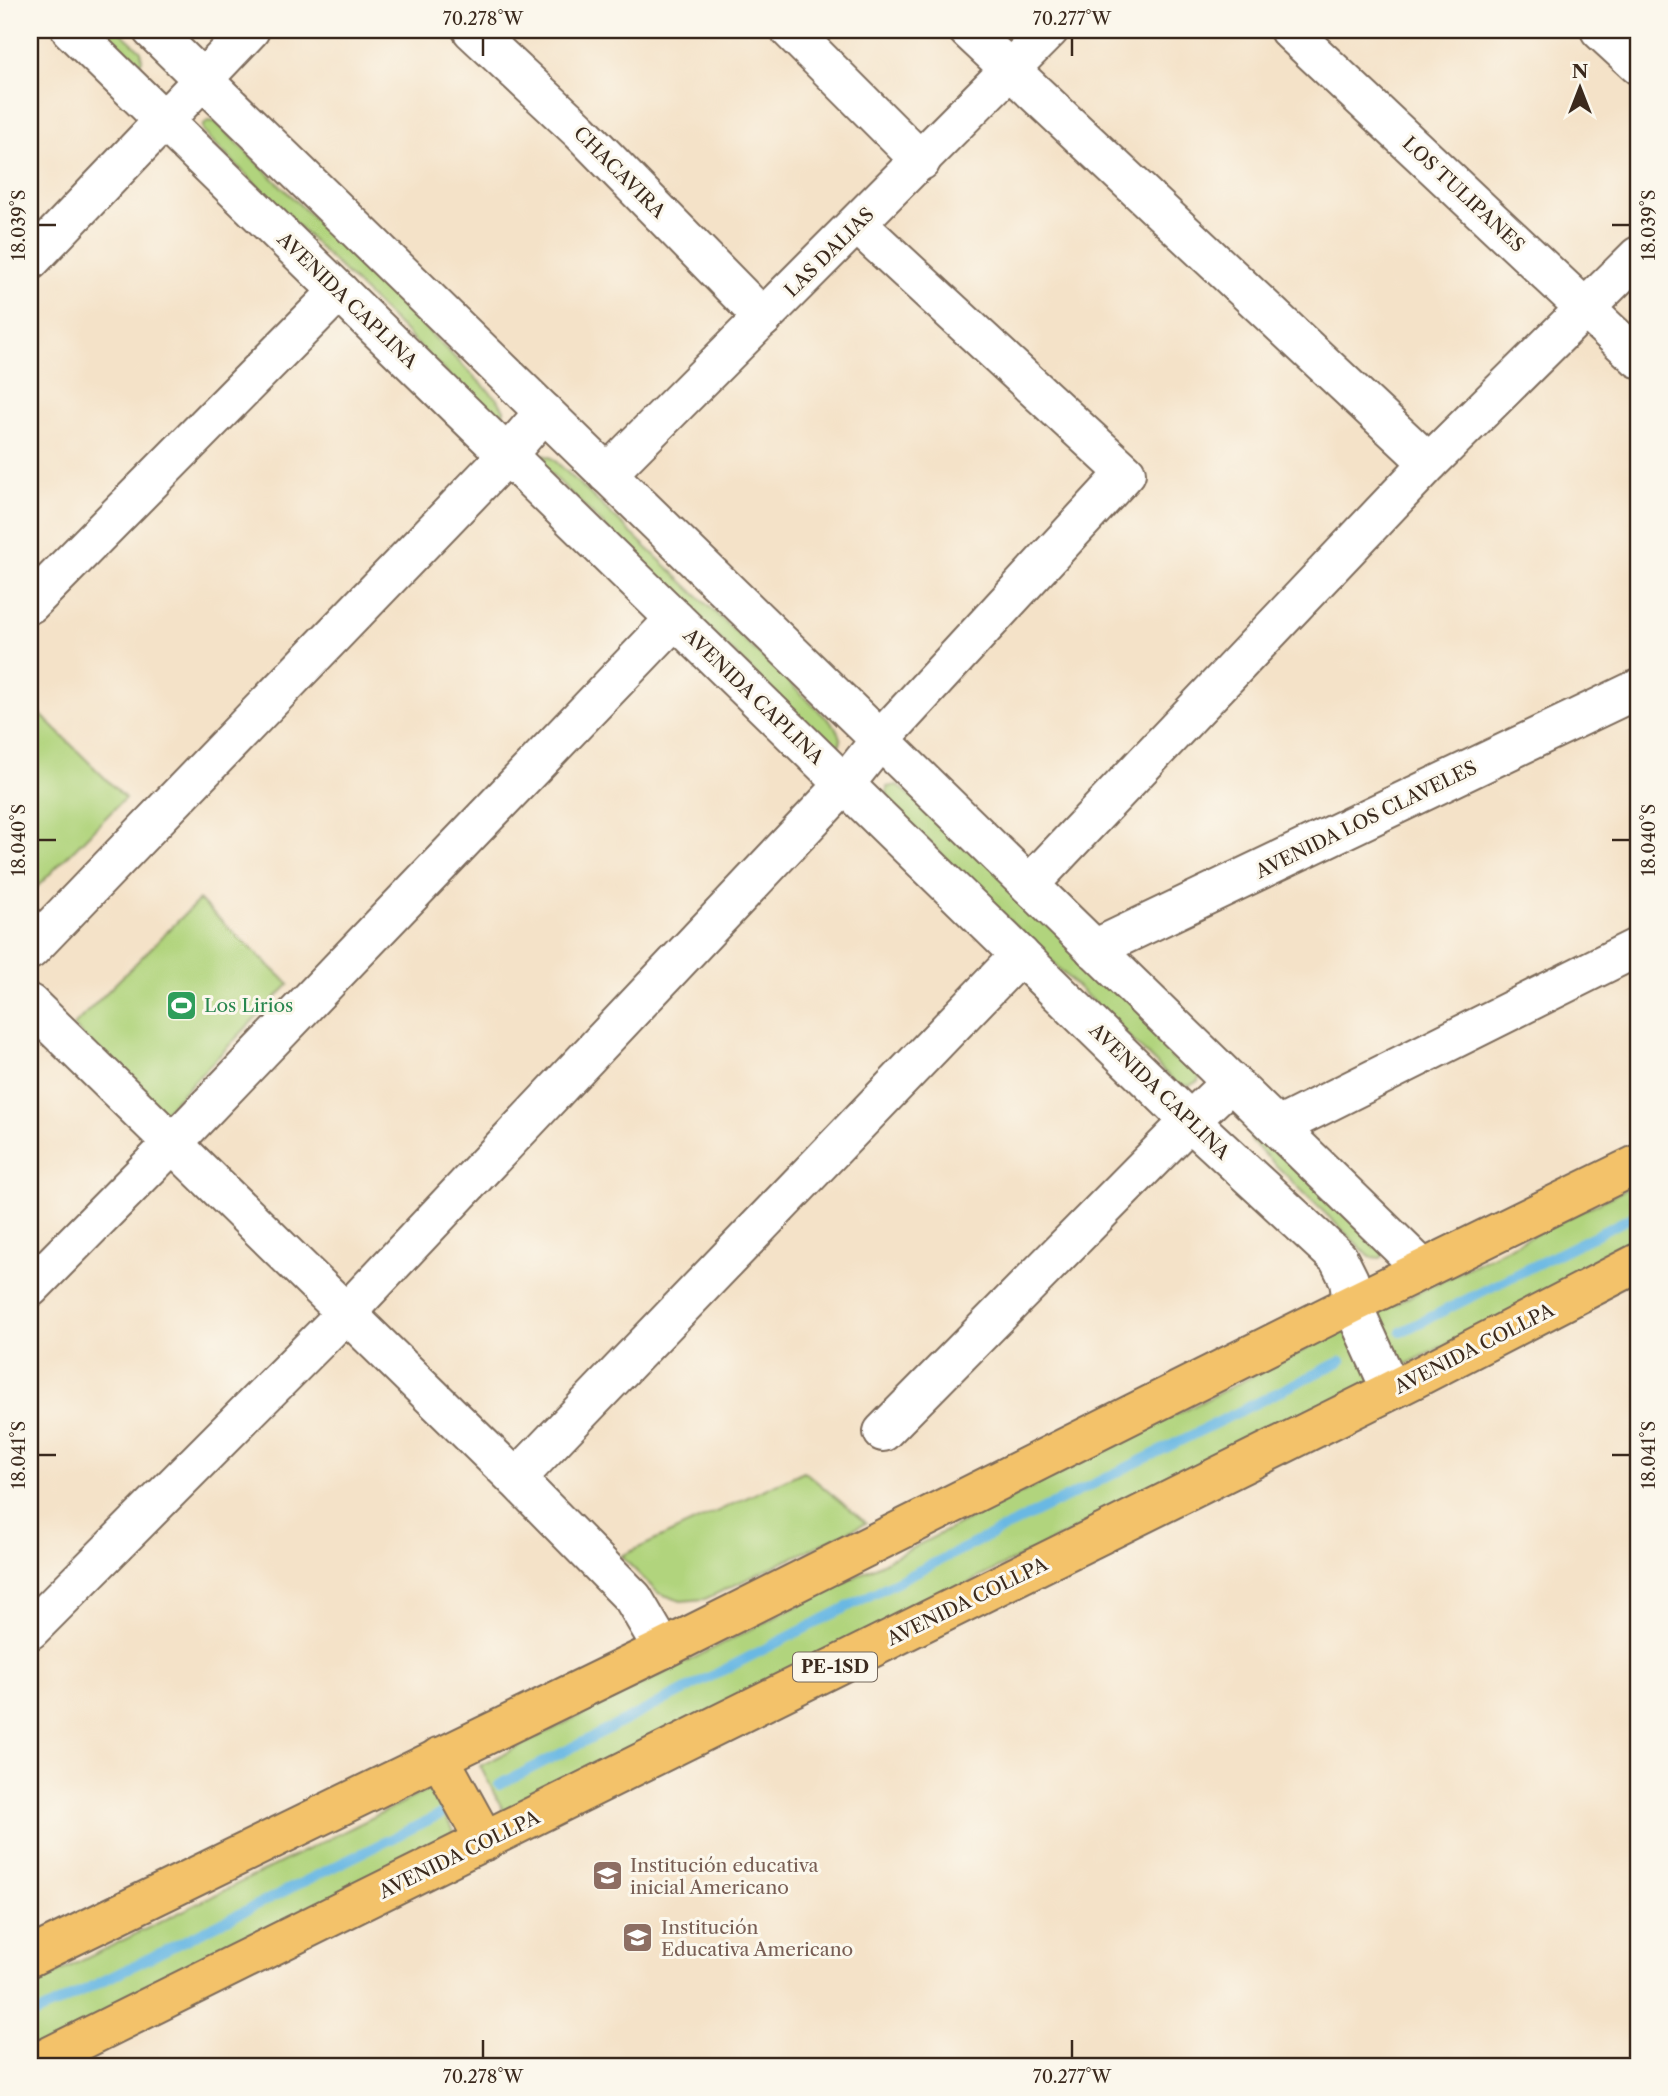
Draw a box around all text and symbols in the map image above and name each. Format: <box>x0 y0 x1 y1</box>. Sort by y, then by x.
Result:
text: 70.278°W <box>443 8 524 30</box>
text: 70.277°W <box>1033 8 1113 30</box>
north arrow <box>1546 52 1616 122</box>
text: N <box>1572 60 1588 83</box>
street label: CHACAVIRA <box>569 122 671 224</box>
street label: LOS TULIPANES <box>1398 132 1529 257</box>
text: 18.039°S <box>8 189 30 261</box>
text: 18.039°S <box>1638 189 1660 261</box>
street label: LAS DALIAS <box>780 203 879 302</box>
street label: AVENIDA CAPLINA <box>272 227 423 374</box>
street label: AVENIDA CAPLINA <box>678 623 829 770</box>
street label: AVENIDA LOS CLAVELES <box>1251 756 1481 884</box>
text: 18.040°S <box>8 804 30 876</box>
text: 18.040°S <box>1638 804 1660 876</box>
sports icon: Los Lirios <box>164 988 198 1022</box>
place label: Los Lirios <box>204 994 293 1017</box>
street label: AVENIDA CAPLINA <box>1084 1018 1235 1165</box>
street label: AVENIDA COLLPA <box>1390 1298 1559 1399</box>
text: 18.041°S <box>8 1421 30 1489</box>
text: 18.041°S <box>1638 1421 1660 1489</box>
street label: AVENIDA COLLPA <box>882 1552 1052 1651</box>
road number: PE-1SD <box>793 1652 877 1682</box>
street label: AVENIDA COLLPA <box>374 1805 544 1904</box>
place label: Institución educativa inicial Americano <box>630 1854 818 1899</box>
school or university icon: Institución educativa inicial Americano <box>590 1859 624 1893</box>
place label: Institución Educativa Americano <box>661 1916 853 1961</box>
school or university icon: Institución Educativa Americano <box>621 1921 655 1955</box>
text: 70.278°W <box>443 2066 524 2088</box>
text: 70.277°W <box>1033 2066 1113 2088</box>

